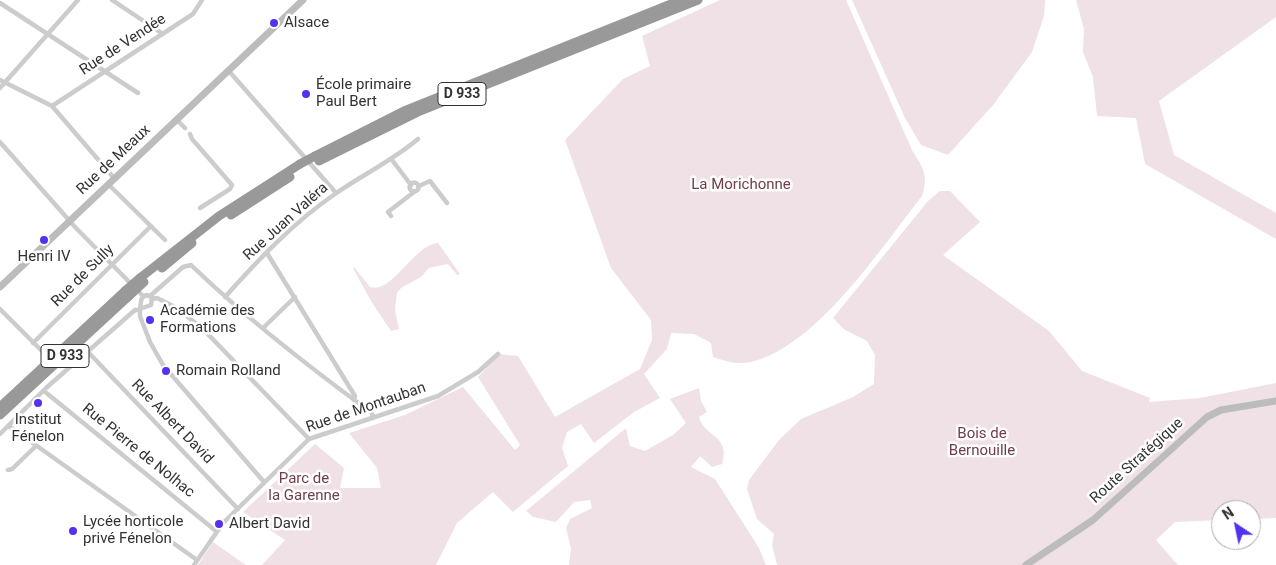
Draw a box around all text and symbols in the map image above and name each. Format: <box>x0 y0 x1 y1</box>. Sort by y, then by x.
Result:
street label: Rue de Vendée <box>77 10 169 80</box>
place label: Alsace <box>284 14 329 32</box>
marker: Alsace <box>268 17 280 29</box>
place label: École primaire Paul Bert <box>316 76 411 111</box>
road number: D 933 <box>438 82 486 106</box>
marker: École primaire Paul Bert <box>300 88 312 100</box>
street label: Rue de Meaux <box>73 121 155 199</box>
park label: La Morichonne <box>691 176 791 194</box>
street label: Rue Juan Valéra <box>240 179 332 265</box>
marker: Henri IV <box>38 234 50 246</box>
street label: Rue de Sully <box>48 241 118 311</box>
place label: Henri IV <box>17 248 71 266</box>
place label: Académie des Formations <box>160 302 255 337</box>
marker: Académie des Formations <box>144 314 156 326</box>
road number: D 933 <box>41 344 89 368</box>
place label: Romain Rolland <box>176 362 281 380</box>
marker: Romain Rolland <box>160 365 172 377</box>
street label: Rue Albert David <box>127 376 217 468</box>
street label: Rue de Montauban <box>304 379 428 437</box>
marker: Institut Fénelon <box>32 397 44 409</box>
street label: Rue Pierre de Nolhac <box>78 400 198 502</box>
place label: Institut Fénelon <box>12 411 64 446</box>
street label: Route Stratégique <box>1087 414 1187 508</box>
park label: Bois de Bernouille <box>949 425 1015 460</box>
park label: Parc de la Garenne <box>268 470 340 505</box>
north arrow <box>1211 500 1261 550</box>
text: N <box>1220 504 1237 523</box>
place label: Lycée horticole privé Fénelon <box>83 513 183 548</box>
place label: Albert David <box>229 515 310 533</box>
marker: Albert David <box>213 518 225 530</box>
marker: Lycée horticole privé Fénelon <box>67 525 79 537</box>

